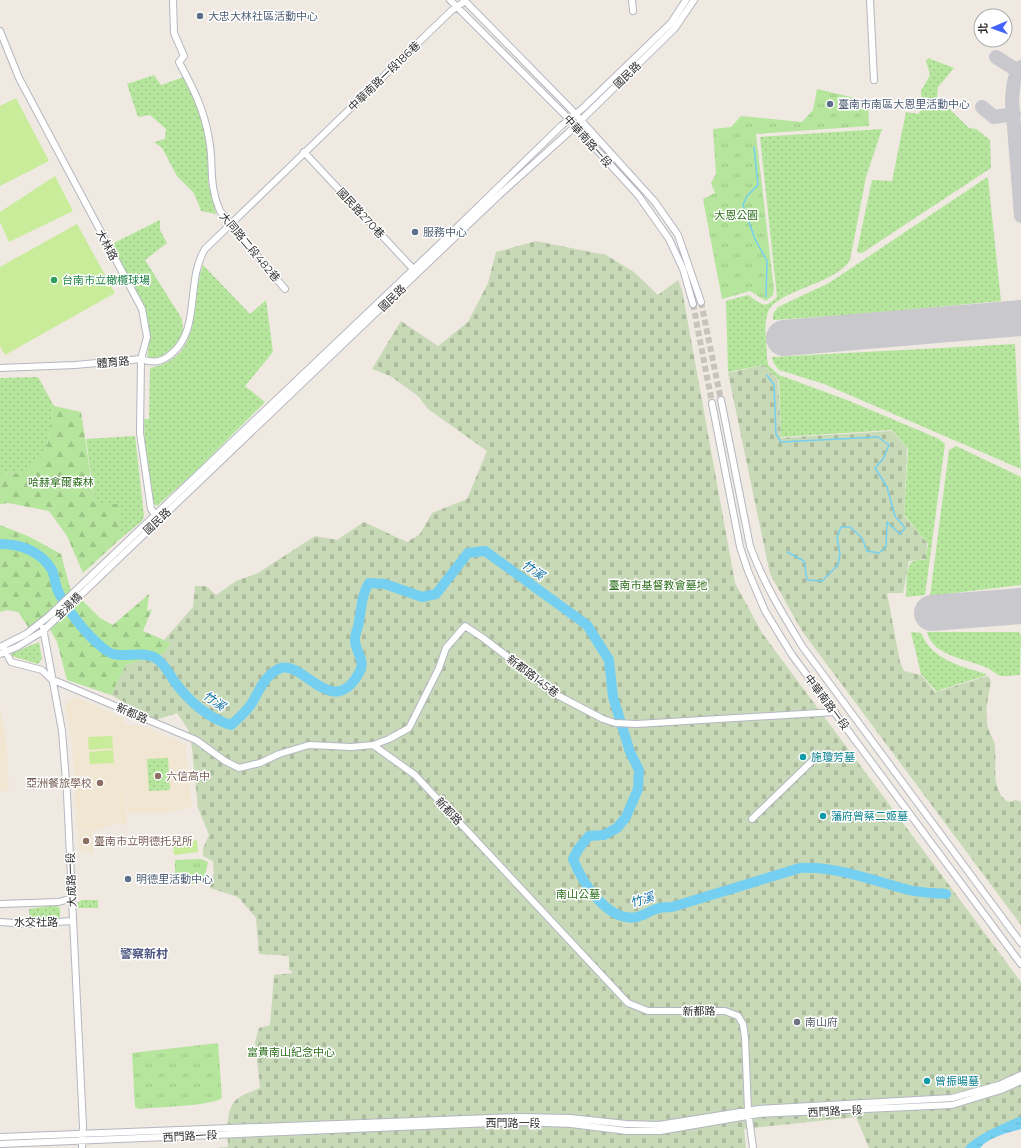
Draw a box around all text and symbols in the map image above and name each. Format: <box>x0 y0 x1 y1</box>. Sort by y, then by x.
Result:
north arrow <box>973 8 1013 48</box>
place label: 大忠大林社區活動中心 <box>208 9 318 23</box>
marker: 大忠大林社區活動中心 <box>195 11 205 21</box>
text: 北 <box>976 23 990 34</box>
street label: 中華南路一段186巷 <box>345 38 423 114</box>
street label: 國民路 <box>610 59 644 91</box>
place label: 臺南市南區大恩里活動中心 <box>838 97 970 111</box>
marker: 臺南市南區大恩里活動中心 <box>825 99 835 109</box>
street label: 中華南路一段 <box>561 112 615 170</box>
street label: 國民路270巷 <box>334 185 388 241</box>
park label: 大恩公園 <box>714 208 758 222</box>
street label: 大同路二段482巷 <box>217 209 283 285</box>
place label: 服務中心 <box>423 225 467 239</box>
street label: 大林路 <box>93 227 121 263</box>
marker: 服務中心 <box>410 227 420 237</box>
place label: 台南市立橄欖球場 <box>62 273 150 287</box>
marker: 台南市立橄欖球場 <box>49 275 59 285</box>
street label: 國民路 <box>375 282 409 314</box>
street label: 體育路 <box>96 354 130 370</box>
park label: 哈赫拿爾森林 <box>28 475 94 489</box>
street label: 國民路 <box>140 505 174 537</box>
water label: 竹溪 <box>519 556 549 584</box>
park label: 臺南市基督教會墓地 <box>609 578 708 592</box>
street label: 金湯橋 <box>51 590 85 622</box>
street label: 新都路145巷 <box>504 652 562 700</box>
street label: 中華南路一段 <box>802 671 852 733</box>
water label: 竹溪 <box>200 688 230 715</box>
street label: 新都路 <box>114 700 150 726</box>
place label: 施瓊芳墓 <box>811 750 855 764</box>
marker: 施瓊芳墓 <box>798 752 808 762</box>
place label: 六信高中 <box>166 769 210 783</box>
marker: 六信高中 <box>153 771 163 781</box>
place label: 亞洲餐旅學校 <box>26 776 92 790</box>
marker: 亞洲餐旅學校 <box>95 778 105 788</box>
street label: 新都路 <box>433 794 465 828</box>
place label: 藩府曾蔡二姬墓 <box>831 809 908 823</box>
marker: 藩府曾蔡二姬墓 <box>818 811 828 821</box>
place label: 臺南市立明德托兒所 <box>94 834 193 848</box>
marker: 臺南市立明德托兒所 <box>81 836 91 846</box>
street label: 大成路一段 <box>63 852 79 908</box>
place label: 明德里活動中心 <box>136 872 213 886</box>
marker: 明德里活動中心 <box>123 874 133 884</box>
park label: 南山公墓 <box>556 887 600 901</box>
water label: 竹溪 <box>628 888 657 910</box>
street label: 水交社路 <box>14 915 58 929</box>
district label: 警察新村 <box>120 946 168 961</box>
street label: 新都路 <box>682 1004 716 1018</box>
place label: 南山府 <box>805 1015 838 1029</box>
marker: 南山府 <box>792 1017 802 1027</box>
park label: 富貴南山紀念中心 <box>247 1045 335 1059</box>
place label: 曾振暘墓 <box>935 1074 979 1088</box>
marker: 曾振暘墓 <box>922 1076 932 1086</box>
street label: 西門路一段 <box>807 1103 863 1119</box>
street label: 西門路一段 <box>486 1116 541 1130</box>
street label: 西門路一段 <box>162 1128 218 1144</box>

